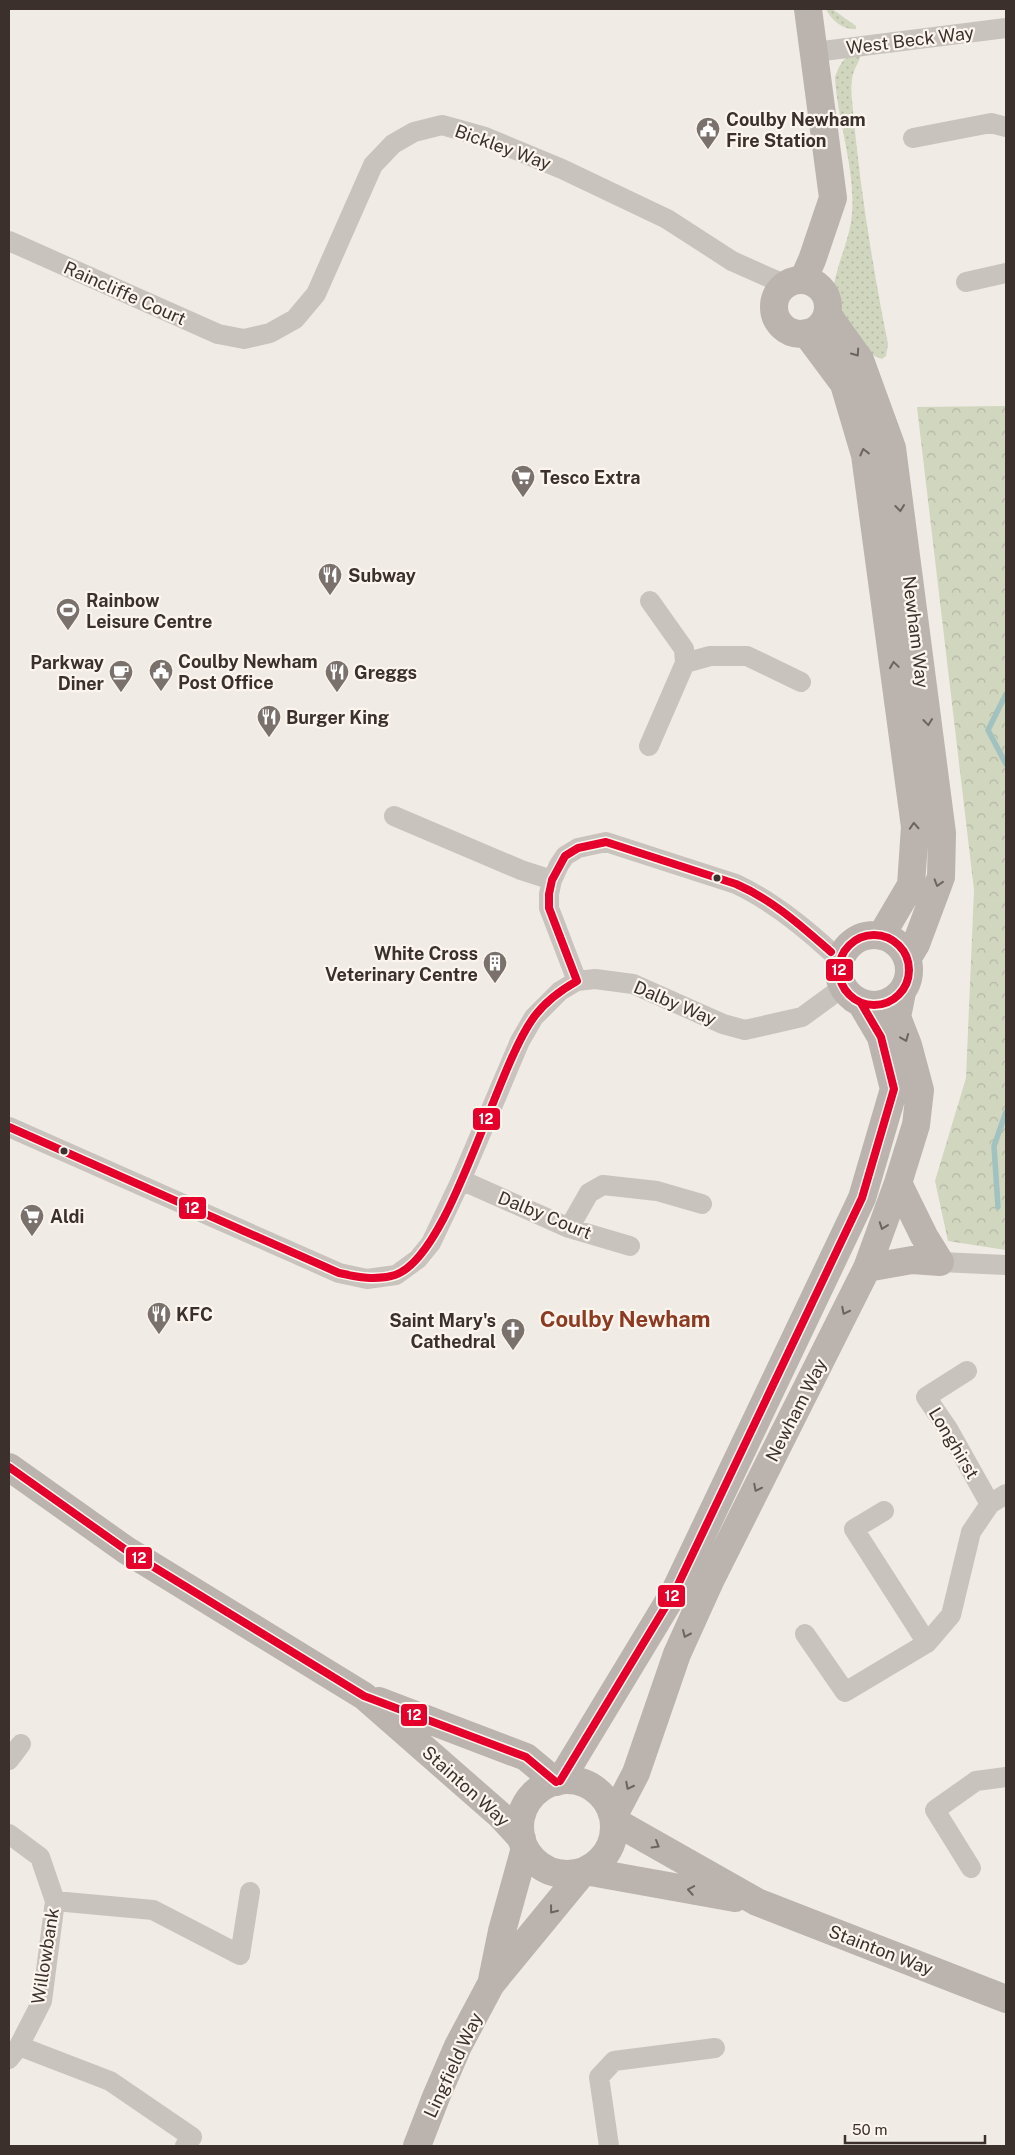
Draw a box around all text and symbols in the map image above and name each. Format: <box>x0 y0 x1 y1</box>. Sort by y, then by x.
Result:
street label: West Beck Way <box>845 22 975 58</box>
place label: Coulby Newham Fire Station <box>726 109 866 151</box>
public building icon: Coulby Newham Fire Station <box>695 116 721 150</box>
street label: Bickley Way <box>452 120 554 174</box>
street label: Raincliffe Court <box>61 257 189 329</box>
one-way arrow <box>850 348 859 357</box>
one-way arrow <box>859 447 870 456</box>
supermarket icon: Tesco Extra <box>510 464 536 498</box>
place label: Tesco Extra <box>540 467 640 488</box>
one-way arrow <box>894 505 905 513</box>
restaurant icon: Subway <box>317 562 343 596</box>
place label: Subway <box>348 565 416 586</box>
street label: Newham Way <box>899 575 933 690</box>
place label: Rainbow Leisure Centre <box>86 590 212 632</box>
sports icon: Rainbow Leisure Centre <box>55 597 81 631</box>
place label: Coulby Newham Post Office <box>178 651 318 693</box>
place label: Parkway Diner <box>30 652 105 694</box>
public building icon: Coulby Newham Post Office <box>148 658 174 692</box>
cafe icon: Parkway Diner <box>108 659 134 693</box>
restaurant icon: Greggs <box>324 659 350 693</box>
one-way arrow <box>889 660 899 669</box>
place label: Greggs <box>354 662 417 683</box>
restaurant icon: Burger King <box>256 704 282 738</box>
place label: Burger King <box>286 707 389 728</box>
one-way arrow <box>922 718 933 726</box>
one-way arrow <box>909 821 920 829</box>
unlabelled marker <box>712 873 722 883</box>
one-way arrow <box>934 878 944 886</box>
place label: White Cross Veterinary Centre <box>325 943 478 985</box>
building icon: White Cross Veterinary Centre <box>482 950 508 984</box>
line badge: 12 <box>825 958 854 982</box>
text: 12 <box>832 962 847 978</box>
street label: Dalby Way <box>631 976 720 1030</box>
one-way arrow <box>899 1033 910 1042</box>
line badge: 12 <box>472 1107 501 1131</box>
text: 12 <box>479 1111 494 1127</box>
unlabelled marker <box>59 1146 69 1156</box>
street label: Dalby Court <box>495 1187 595 1243</box>
line badge: 12 <box>178 1196 207 1220</box>
text: 12 <box>185 1200 200 1216</box>
supermarket icon: Aldi <box>19 1203 45 1237</box>
place label: Aldi <box>50 1206 84 1227</box>
one-way arrow <box>879 1221 889 1229</box>
restaurant icon: KFC <box>146 1301 172 1335</box>
place label: KFC <box>176 1304 213 1325</box>
district label: Coulby Newham <box>540 1306 710 1332</box>
one-way arrow <box>841 1306 851 1315</box>
place label: Saint Mary's Cathedral <box>389 1310 496 1352</box>
church icon: Saint Mary's Cathedral <box>500 1317 526 1351</box>
street label: Newham Way <box>761 1355 831 1465</box>
street label: Longhirst <box>924 1403 984 1483</box>
one-way arrow <box>753 1483 763 1492</box>
line badge: 12 <box>125 1546 153 1570</box>
text: 12 <box>132 1550 147 1566</box>
line badge: 12 <box>657 1584 686 1608</box>
text: 12 <box>665 1588 680 1604</box>
one-way arrow <box>682 1629 692 1638</box>
line badge: 12 <box>400 1703 428 1727</box>
text: 12 <box>407 1707 422 1723</box>
street label: Stainton Way <box>418 1741 514 1831</box>
one-way arrow <box>625 1781 635 1790</box>
one-way arrow <box>651 1839 660 1849</box>
one-way arrow <box>687 1885 696 1895</box>
one-way arrow <box>550 1904 558 1913</box>
street label: Willowbank <box>27 1906 63 2006</box>
street label: Stainton Way <box>826 1920 937 1980</box>
street label: Lingfield Way <box>419 2009 487 2121</box>
scale bar <box>845 2112 985 2144</box>
text: 50 m <box>852 2121 887 2138</box>

